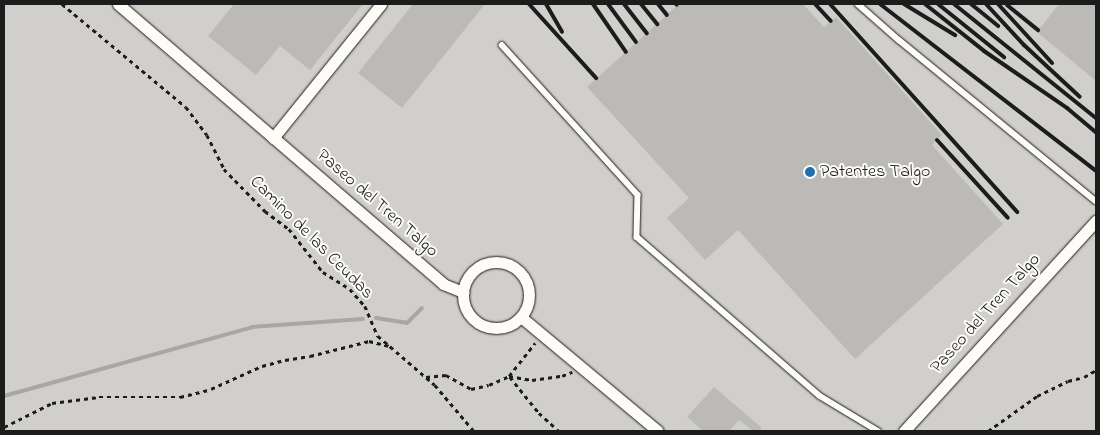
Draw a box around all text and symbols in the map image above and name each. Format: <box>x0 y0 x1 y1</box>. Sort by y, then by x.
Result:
street label: Paseo del Tren Talgo <box>312 145 442 263</box>
place label: Patentes Talgo <box>820 161 930 183</box>
marker: Patentes Talgo <box>804 166 816 178</box>
street label: Camino de las Ceudas <box>245 172 377 304</box>
street label: Paseo del Tren Talgo <box>927 250 1045 378</box>

